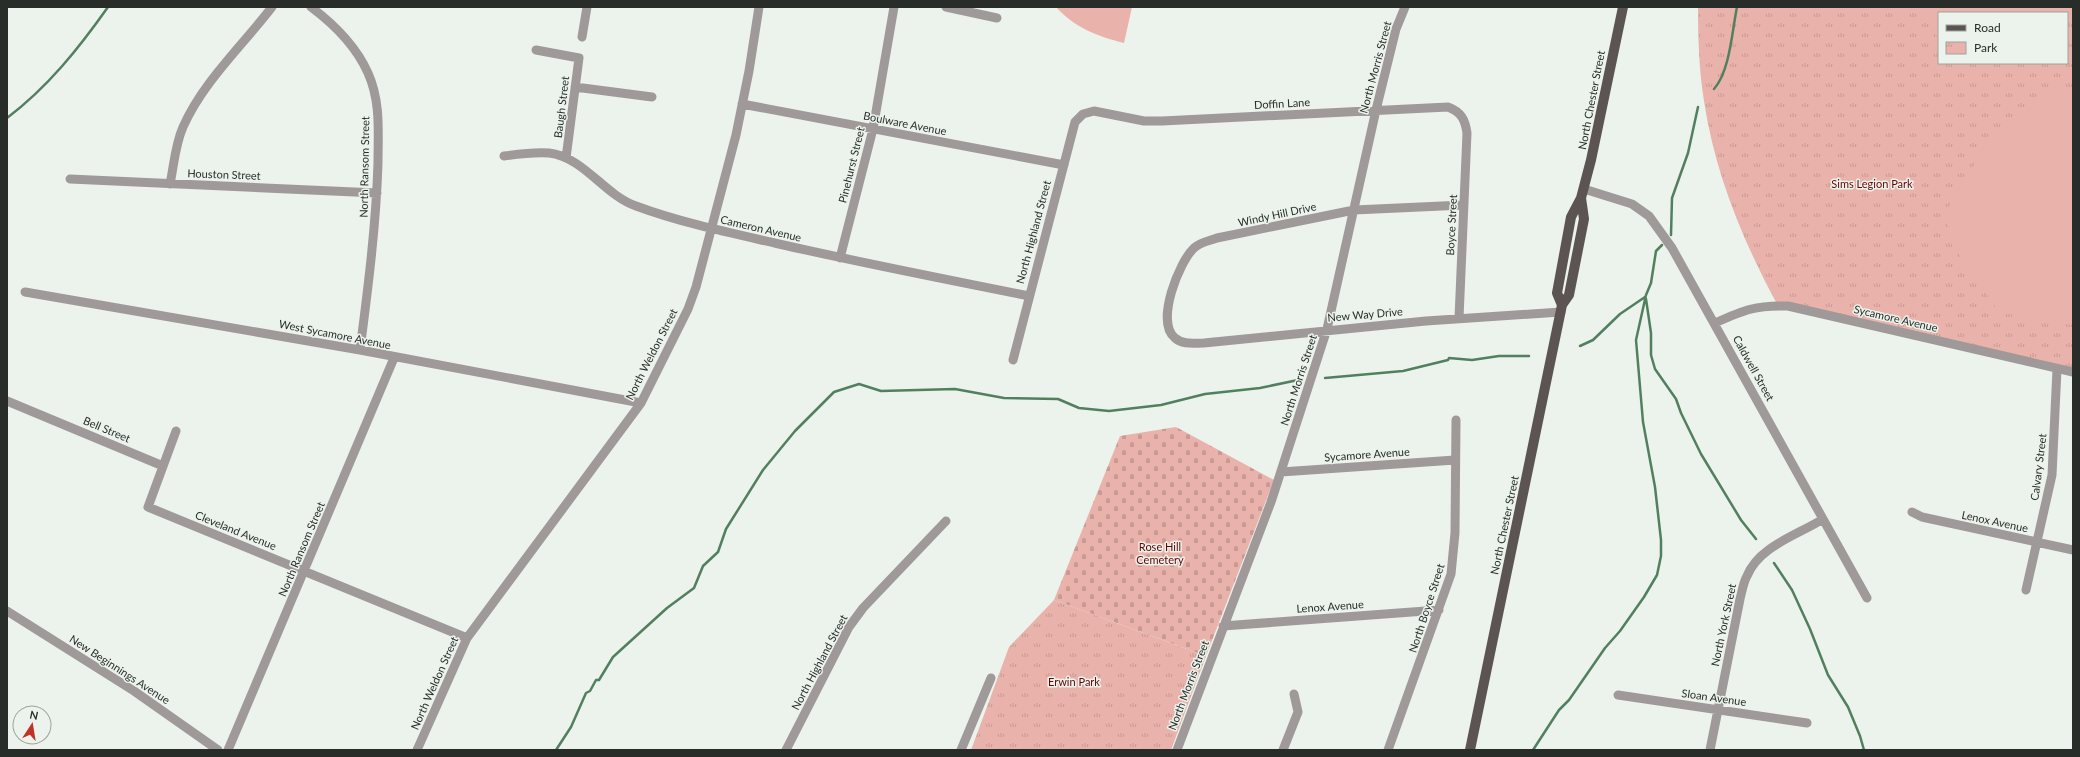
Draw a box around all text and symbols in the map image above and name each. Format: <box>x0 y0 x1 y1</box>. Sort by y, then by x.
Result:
legend <box>1938 12 2068 64</box>
street label: North Morris Street <box>1356 19 1394 114</box>
text: Road <box>1974 20 2001 35</box>
text: Park <box>1974 40 1998 55</box>
street label: North Chester Street <box>1575 49 1607 151</box>
street label: Baugh Street <box>551 75 571 139</box>
street label: Doffin Lane <box>1254 95 1311 111</box>
street label: Boulware Avenue <box>862 109 948 137</box>
street label: North Ransom Street <box>357 116 371 218</box>
street label: Pinehurst Street <box>835 126 867 204</box>
street label: Houston Street <box>187 166 261 182</box>
park label: Sims Legion Park <box>1831 177 1913 190</box>
street label: North Highland Street <box>1013 179 1053 285</box>
street label: Boyce Street <box>1443 194 1459 256</box>
street label: Windy Hill Drive <box>1237 199 1318 229</box>
street label: Cameron Avenue <box>719 212 803 244</box>
street label: Sycamore Avenue <box>1853 302 1939 334</box>
street label: New Way Drive <box>1327 304 1403 324</box>
street label: North Weldon Street <box>622 306 680 402</box>
street label: West Sycamore Avenue <box>278 317 392 351</box>
street label: North Morris Street <box>1277 333 1319 427</box>
street label: Caldwell Street <box>1731 333 1777 403</box>
street label: Bell Street <box>82 413 133 445</box>
street label: Calvary Street <box>2027 433 2049 501</box>
street label: Sycamore Avenue <box>1324 445 1410 463</box>
street label: North Chester Street <box>1487 474 1521 576</box>
street label: North Ransom Street <box>275 500 327 598</box>
street label: Cleveland Avenue <box>194 508 279 552</box>
street label: Lenox Avenue <box>1961 508 2030 534</box>
park label: Rose Hill Cemetery <box>1136 540 1184 566</box>
street label: North Boyce Street <box>1405 562 1447 654</box>
street label: North York Street <box>1708 582 1738 668</box>
street label: Lenox Avenue <box>1296 597 1364 615</box>
street label: North Highland Street <box>788 612 850 712</box>
street label: New Beginnings Avenue <box>67 632 173 706</box>
street label: North Weldon Street <box>408 634 460 732</box>
street label: North Morris Street <box>1165 638 1211 732</box>
park label: Erwin Park <box>1048 675 1100 688</box>
street label: Sloan Avenue <box>1681 686 1747 708</box>
north arrow <box>12 705 52 745</box>
text: N <box>29 707 40 722</box>

